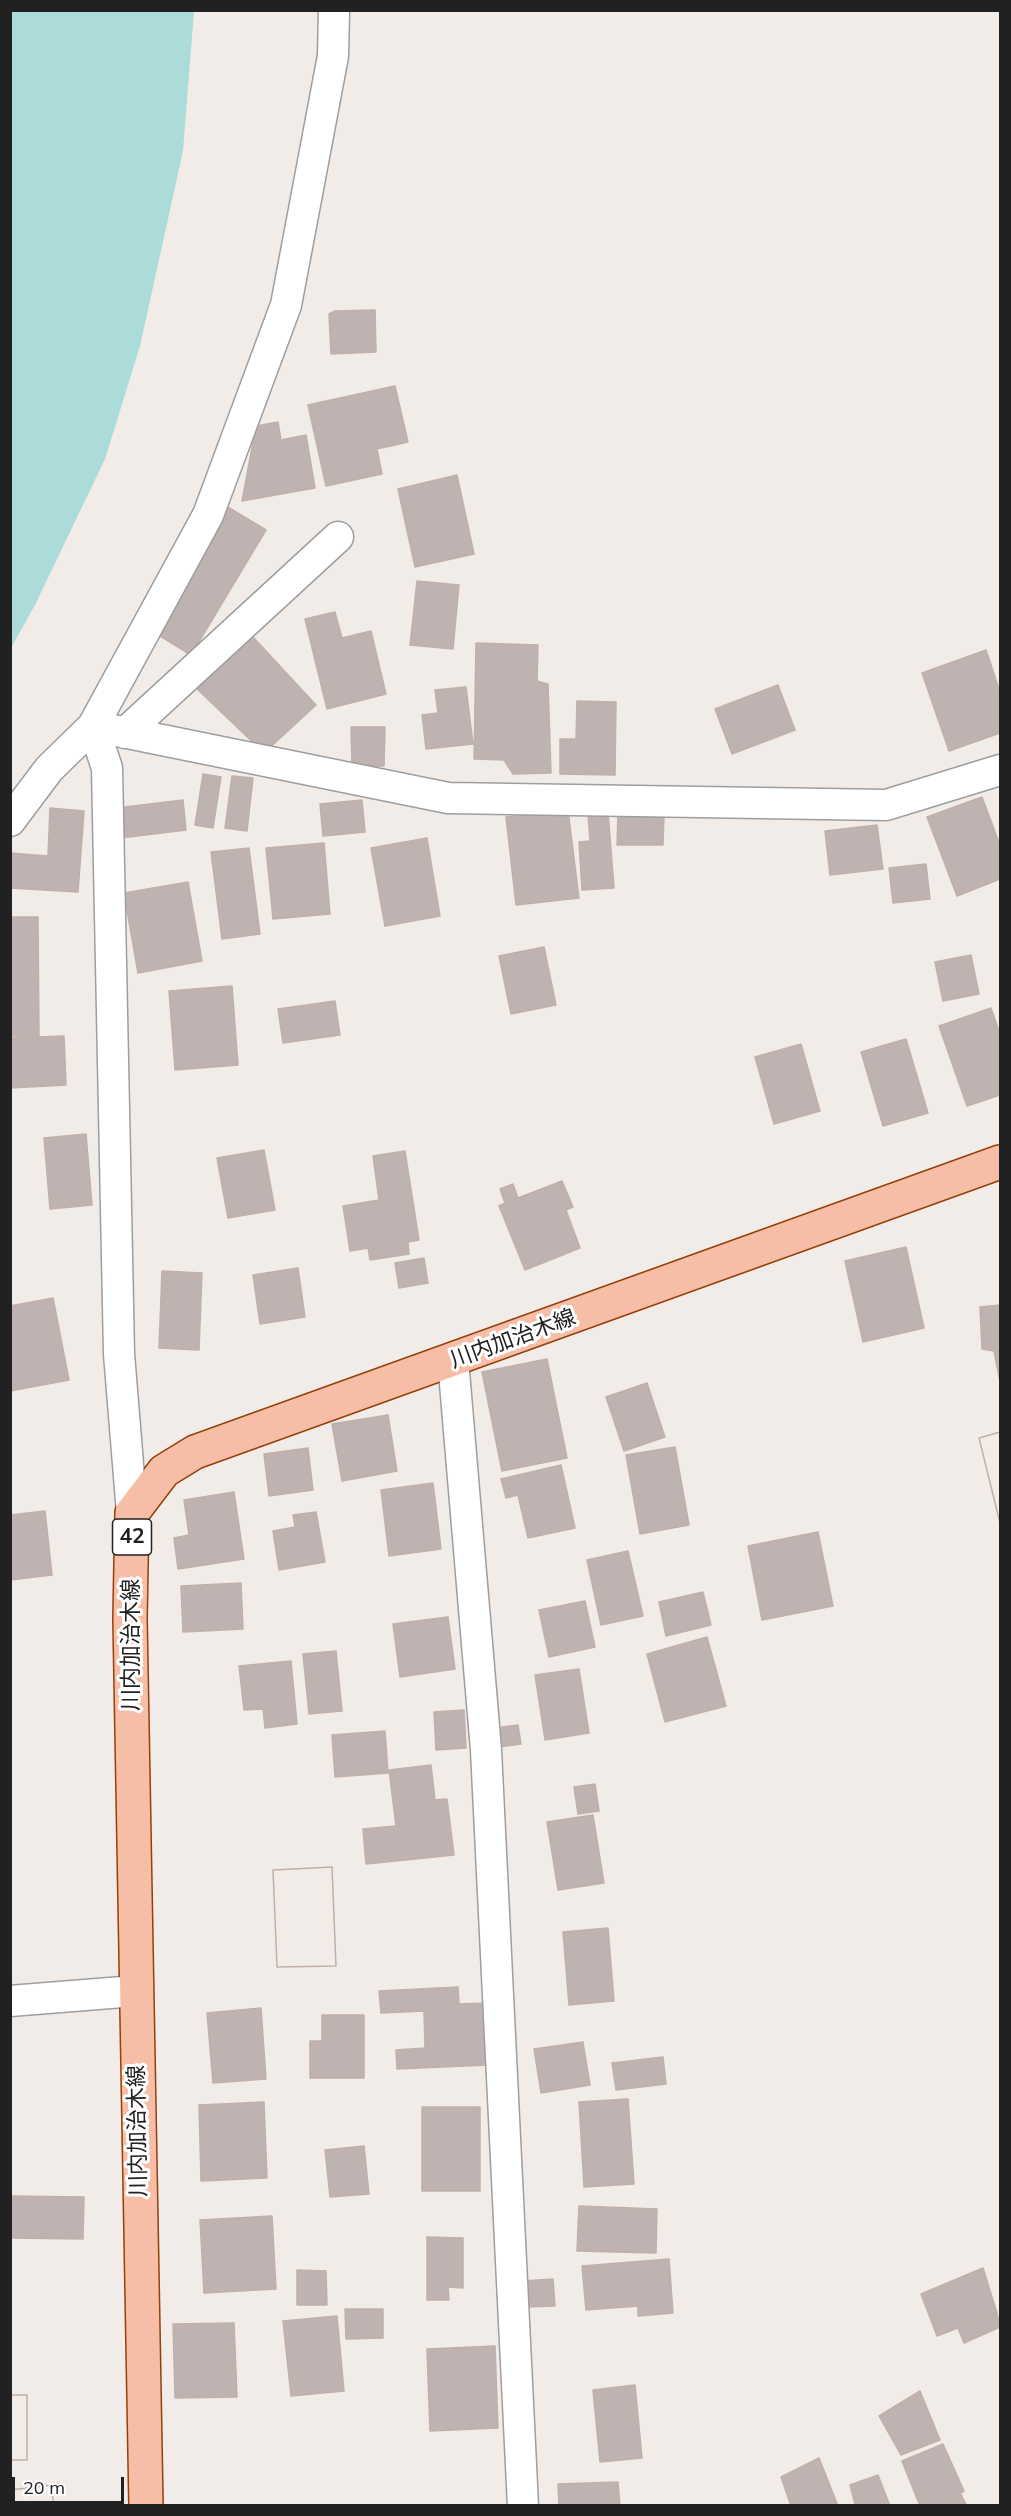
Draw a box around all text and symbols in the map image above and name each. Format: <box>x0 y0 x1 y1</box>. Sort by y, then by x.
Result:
street label: 川内加治木線 <box>446 1304 580 1374</box>
road number: 42 <box>112 1519 152 1555</box>
street label: 川内加治木線 <box>118 1579 144 1711</box>
street label: 川内加治木線 <box>124 2065 152 2197</box>
scale bar <box>15 2465 128 2503</box>
text: 20 m <box>23 2476 65 2499</box>

